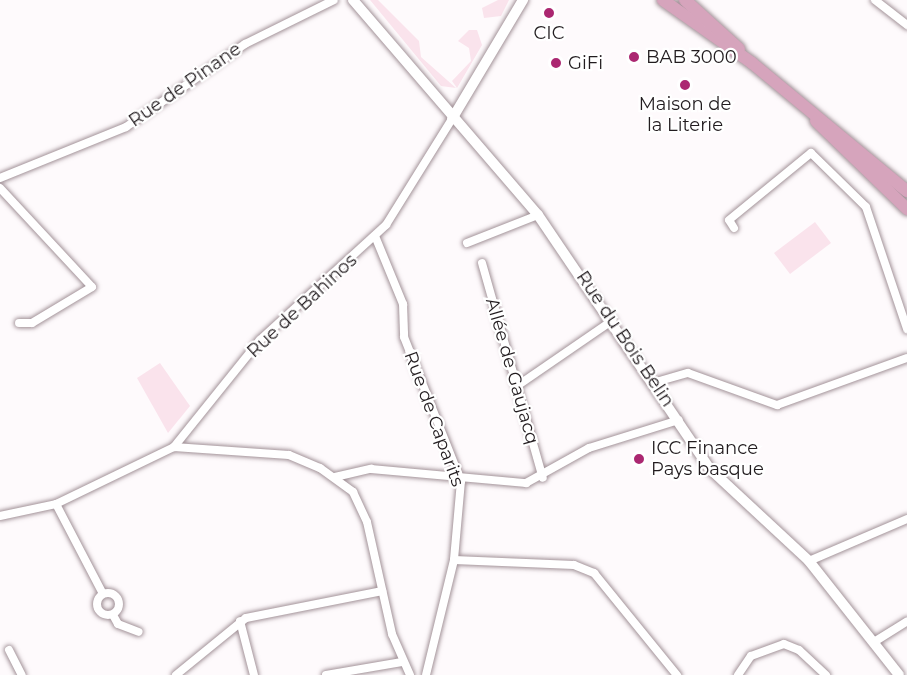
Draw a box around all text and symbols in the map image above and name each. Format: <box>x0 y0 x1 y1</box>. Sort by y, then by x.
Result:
marker: CIC <box>542 6 556 20</box>
place label: CIC <box>534 22 564 44</box>
street label: Rue de Pinane <box>125 38 245 132</box>
place label: BAB 3000 <box>646 46 737 68</box>
marker: BAB 3000 <box>627 50 641 64</box>
place label: GiFi <box>568 52 603 74</box>
marker: GiFi <box>549 56 563 70</box>
marker: Maison de la Literie <box>678 78 692 92</box>
place label: Maison de la Literie <box>639 94 731 136</box>
street label: Rue de Bahinos <box>243 250 361 362</box>
street label: Rue du Bois Belin <box>572 267 678 411</box>
street label: Allée de Gaujacq <box>481 295 543 447</box>
street label: Rue de Caparits <box>400 348 468 490</box>
place label: ICC Finance Pays basque <box>651 438 764 480</box>
marker: ICC Finance Pays basque <box>632 452 646 466</box>

